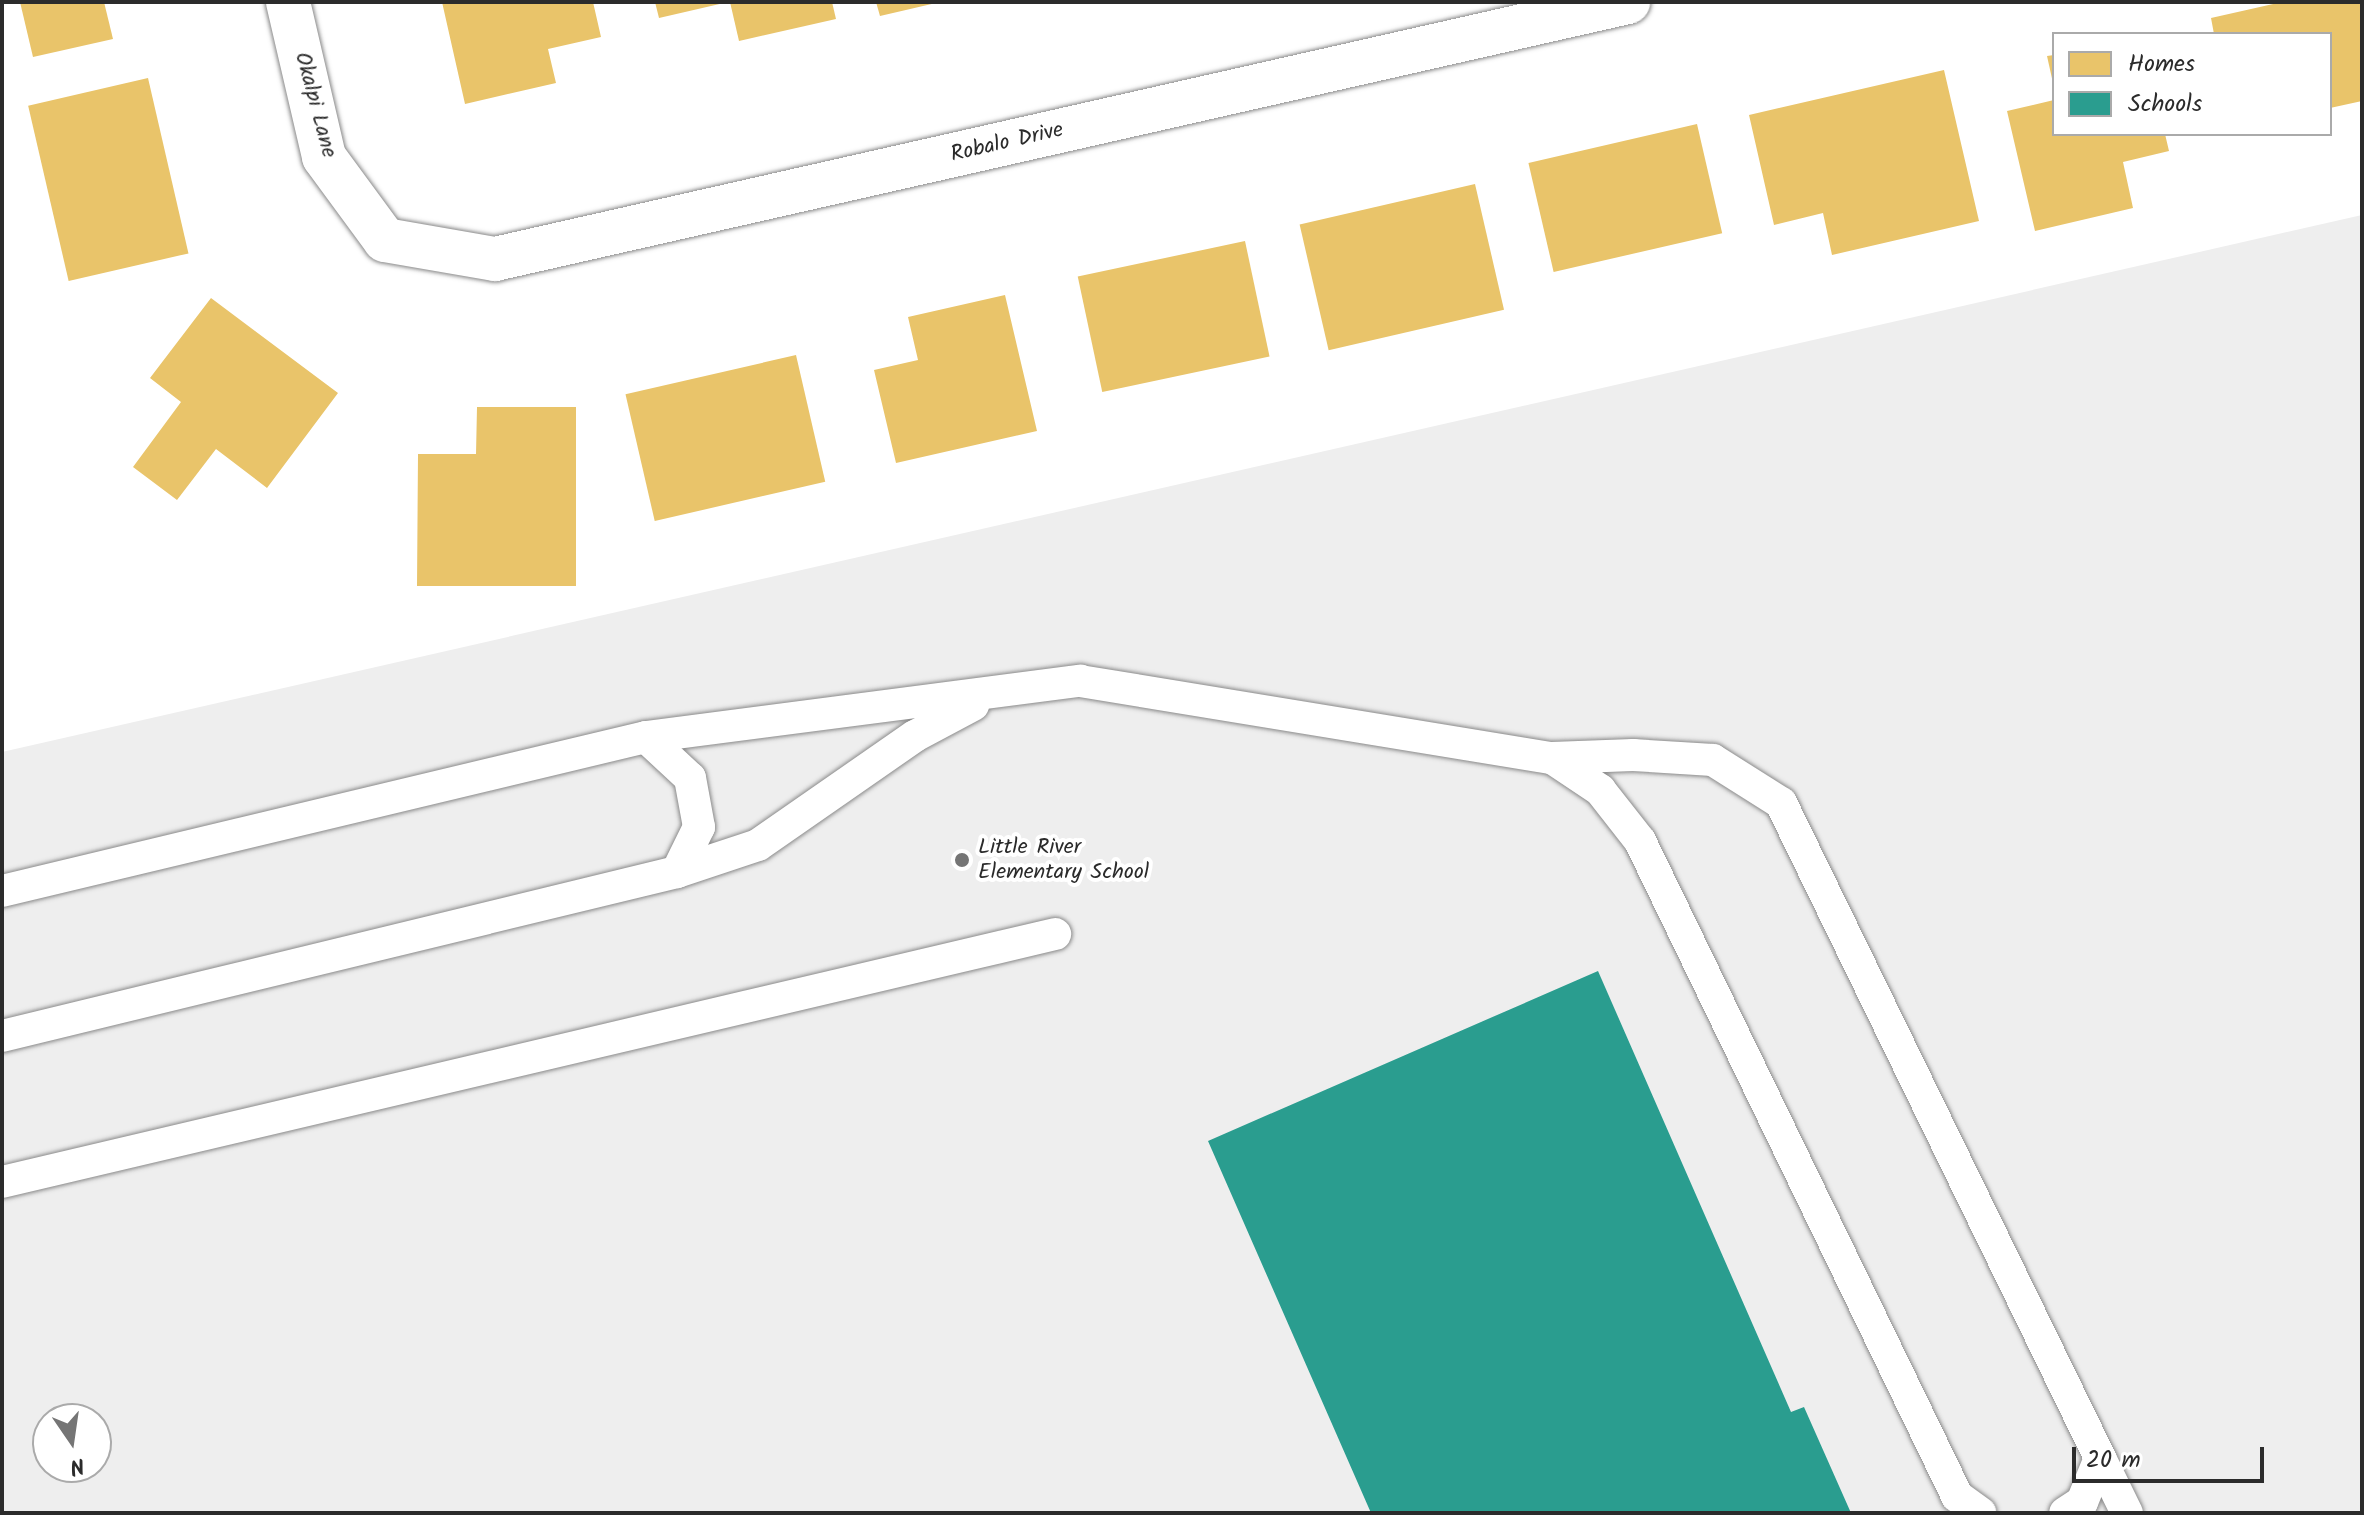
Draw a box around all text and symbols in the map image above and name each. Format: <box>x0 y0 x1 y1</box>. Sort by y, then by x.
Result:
legend <box>2052 32 2332 136</box>
text: Homes <box>2128 45 2195 84</box>
street label: Okalpi Lane <box>288 49 342 161</box>
text: Schools <box>2128 85 2202 124</box>
street label: Robalo Drive <box>948 117 1066 169</box>
place label: Little River Elementary School <box>978 834 1149 886</box>
marker: Little River Elementary School <box>953 851 971 869</box>
north arrow <box>32 1403 112 1483</box>
scale bar <box>2076 1431 2268 1481</box>
text: 20 m <box>2086 1441 2141 1480</box>
text: N <box>66 1446 88 1484</box>

